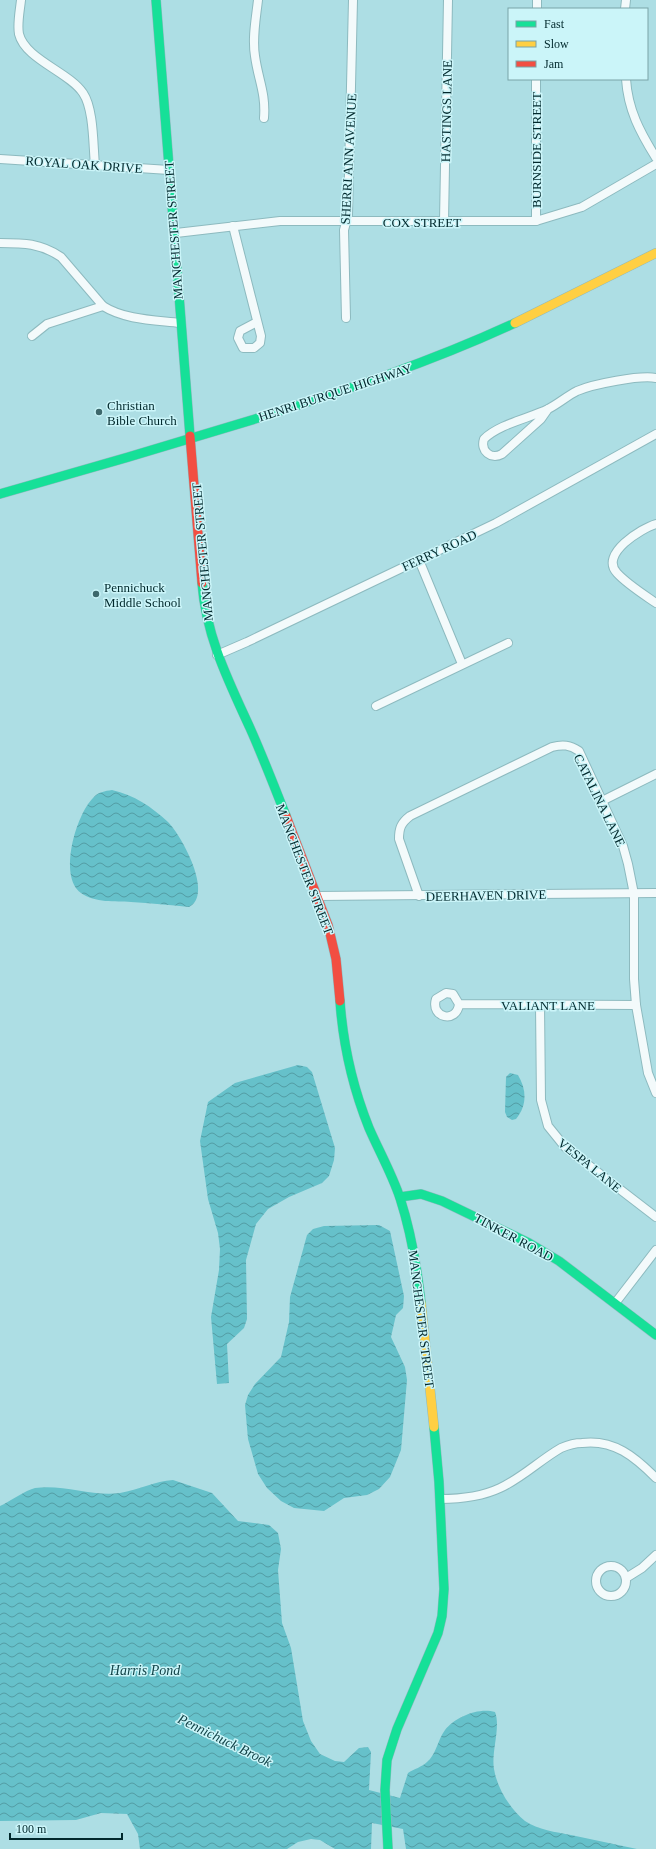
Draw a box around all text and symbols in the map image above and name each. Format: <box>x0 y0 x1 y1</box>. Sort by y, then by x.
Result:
legend <box>508 8 648 80</box>
text: Fast <box>544 17 565 31</box>
text: Slow <box>544 37 569 51</box>
text: Jam <box>544 57 564 71</box>
street label: HASTINGS LANE <box>438 60 455 162</box>
street label: BURNSIDE STREET <box>529 92 544 208</box>
street label: SHERRI ANN AVENUE <box>338 93 359 225</box>
street label: ROYAL OAK DRIVE <box>25 153 143 176</box>
street label: MANCHESTER STREET <box>161 160 186 300</box>
street label: COX STREET <box>383 215 461 230</box>
street label: HENRI BURQUE HIGHWAY <box>256 360 414 424</box>
place label: Christian Bible Church <box>107 398 177 428</box>
marker: Christian Bible Church <box>94 407 104 417</box>
street label: MANCHESTER STREET <box>189 482 216 622</box>
street label: FERRY ROAD <box>399 527 479 574</box>
place label: Pennichuck Middle School <box>104 580 181 610</box>
marker: Pennichuck Middle School <box>91 589 101 599</box>
street label: CATALINA LANE <box>571 751 628 849</box>
street label: MANCHESTER STREET <box>273 802 336 937</box>
street label: DEERHAVEN DRIVE <box>426 887 547 904</box>
street label: VALIANT LANE <box>501 998 595 1013</box>
street label: VESPA LANE <box>555 1135 624 1196</box>
street label: TINKER ROAD <box>472 1210 556 1265</box>
street label: MANCHESTER STREET <box>406 1249 437 1389</box>
water label: Harris Pond <box>109 1663 181 1678</box>
water label: Pennichuck Brook <box>175 1711 275 1770</box>
scale bar <box>10 1815 122 1841</box>
text: 100 m <box>16 1822 47 1836</box>

